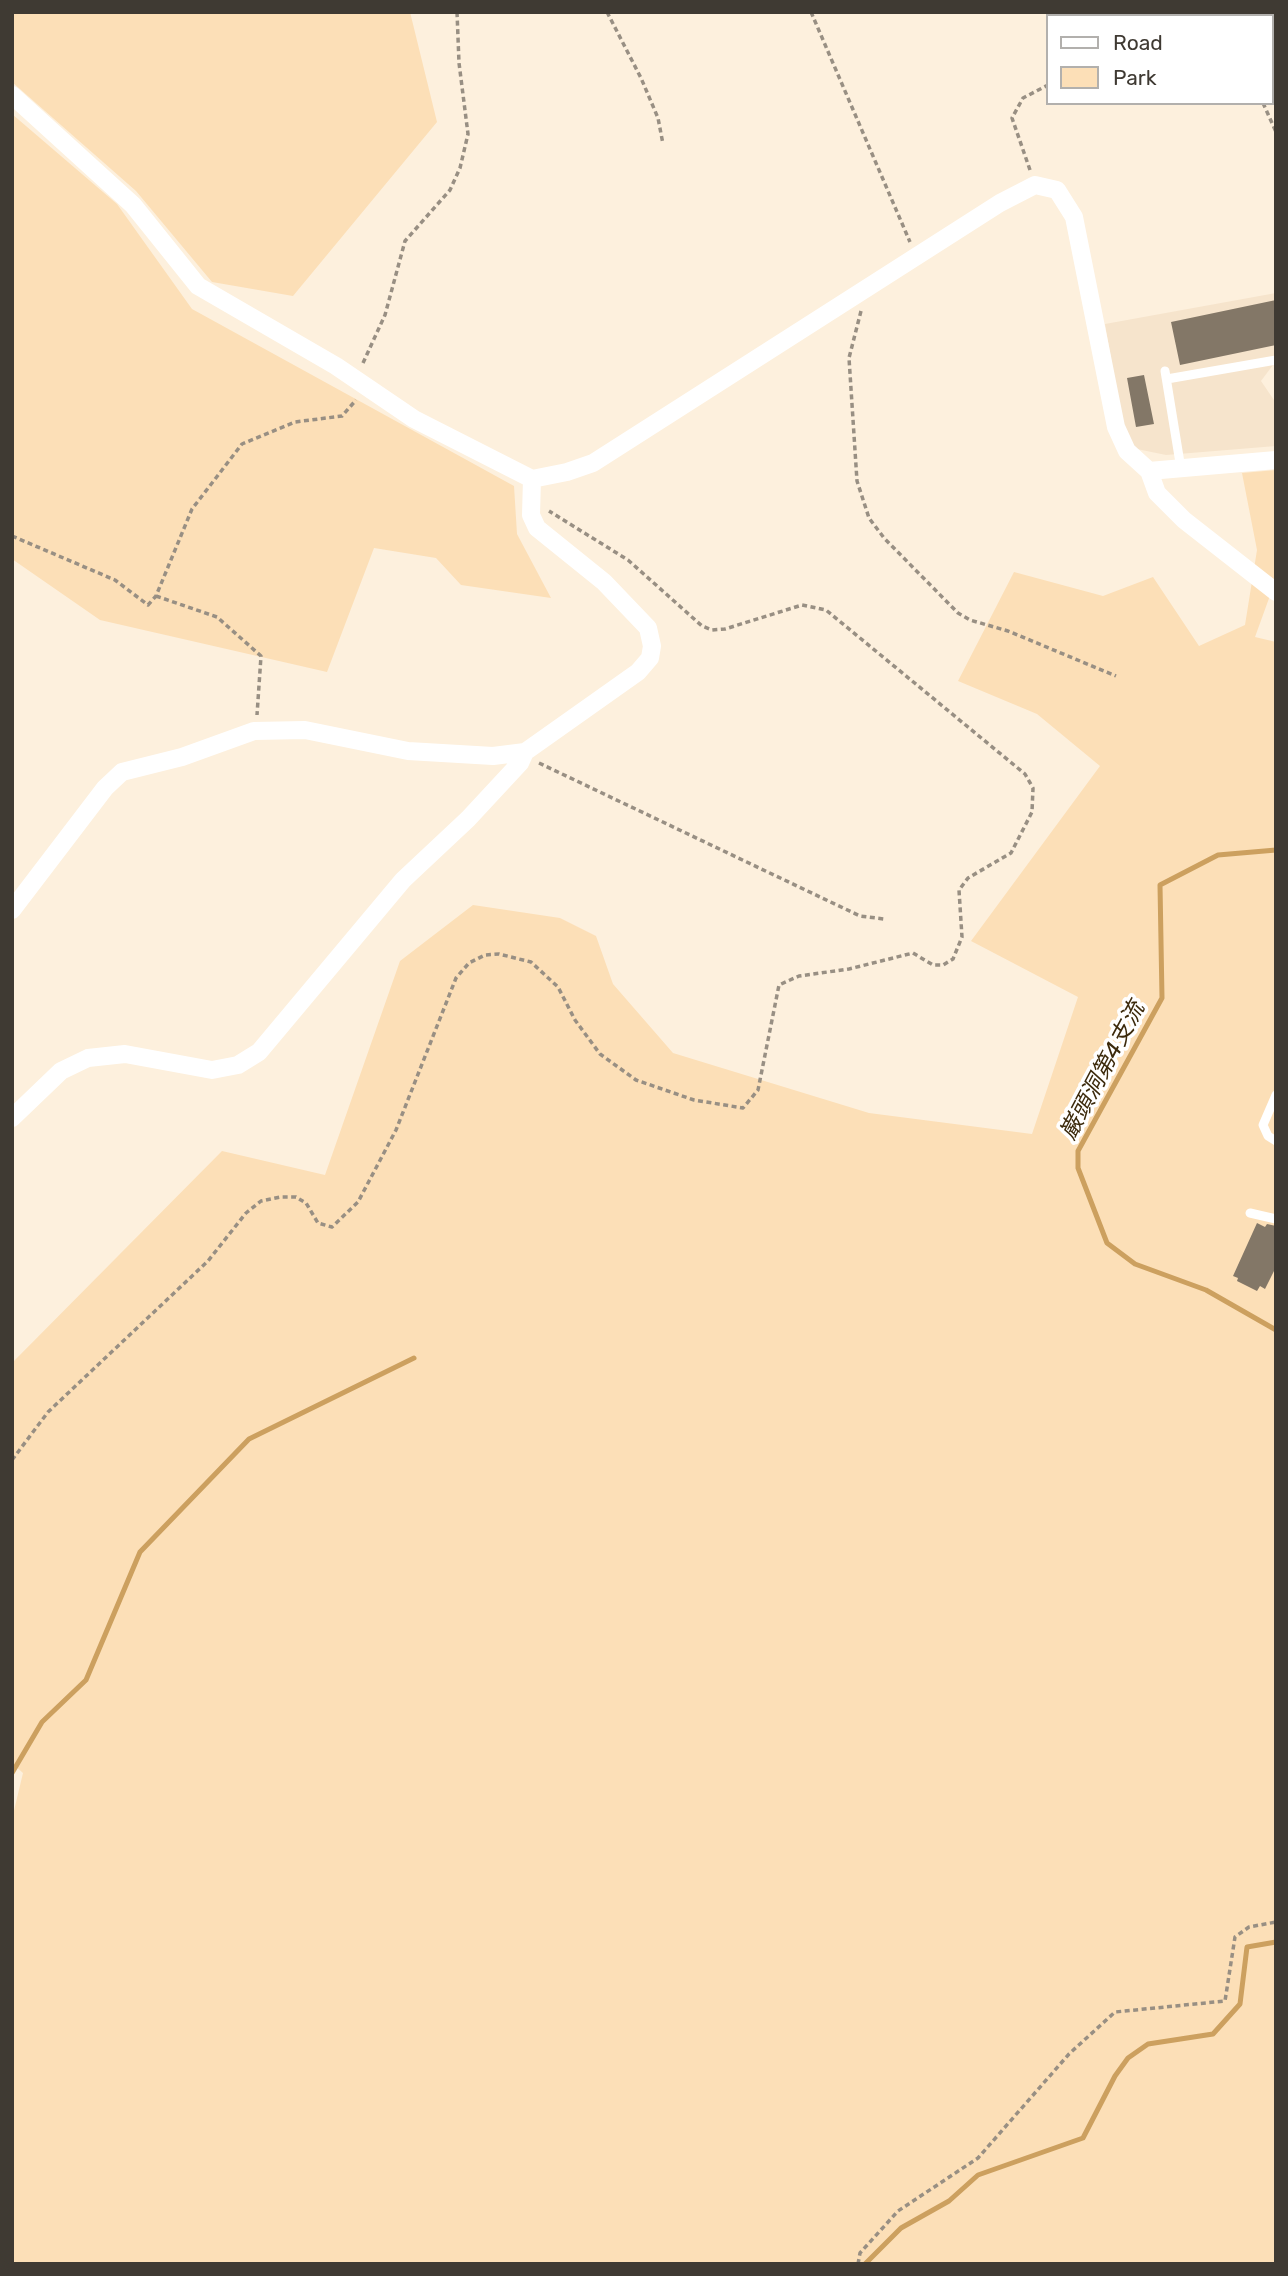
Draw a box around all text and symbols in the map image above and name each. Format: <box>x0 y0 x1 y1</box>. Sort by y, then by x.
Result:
legend <box>1046 14 1274 105</box>
text: Road <box>1113 30 1163 55</box>
text: Park <box>1113 65 1157 90</box>
water label: 巌頭洞第4支流 <box>1055 997 1151 1145</box>

